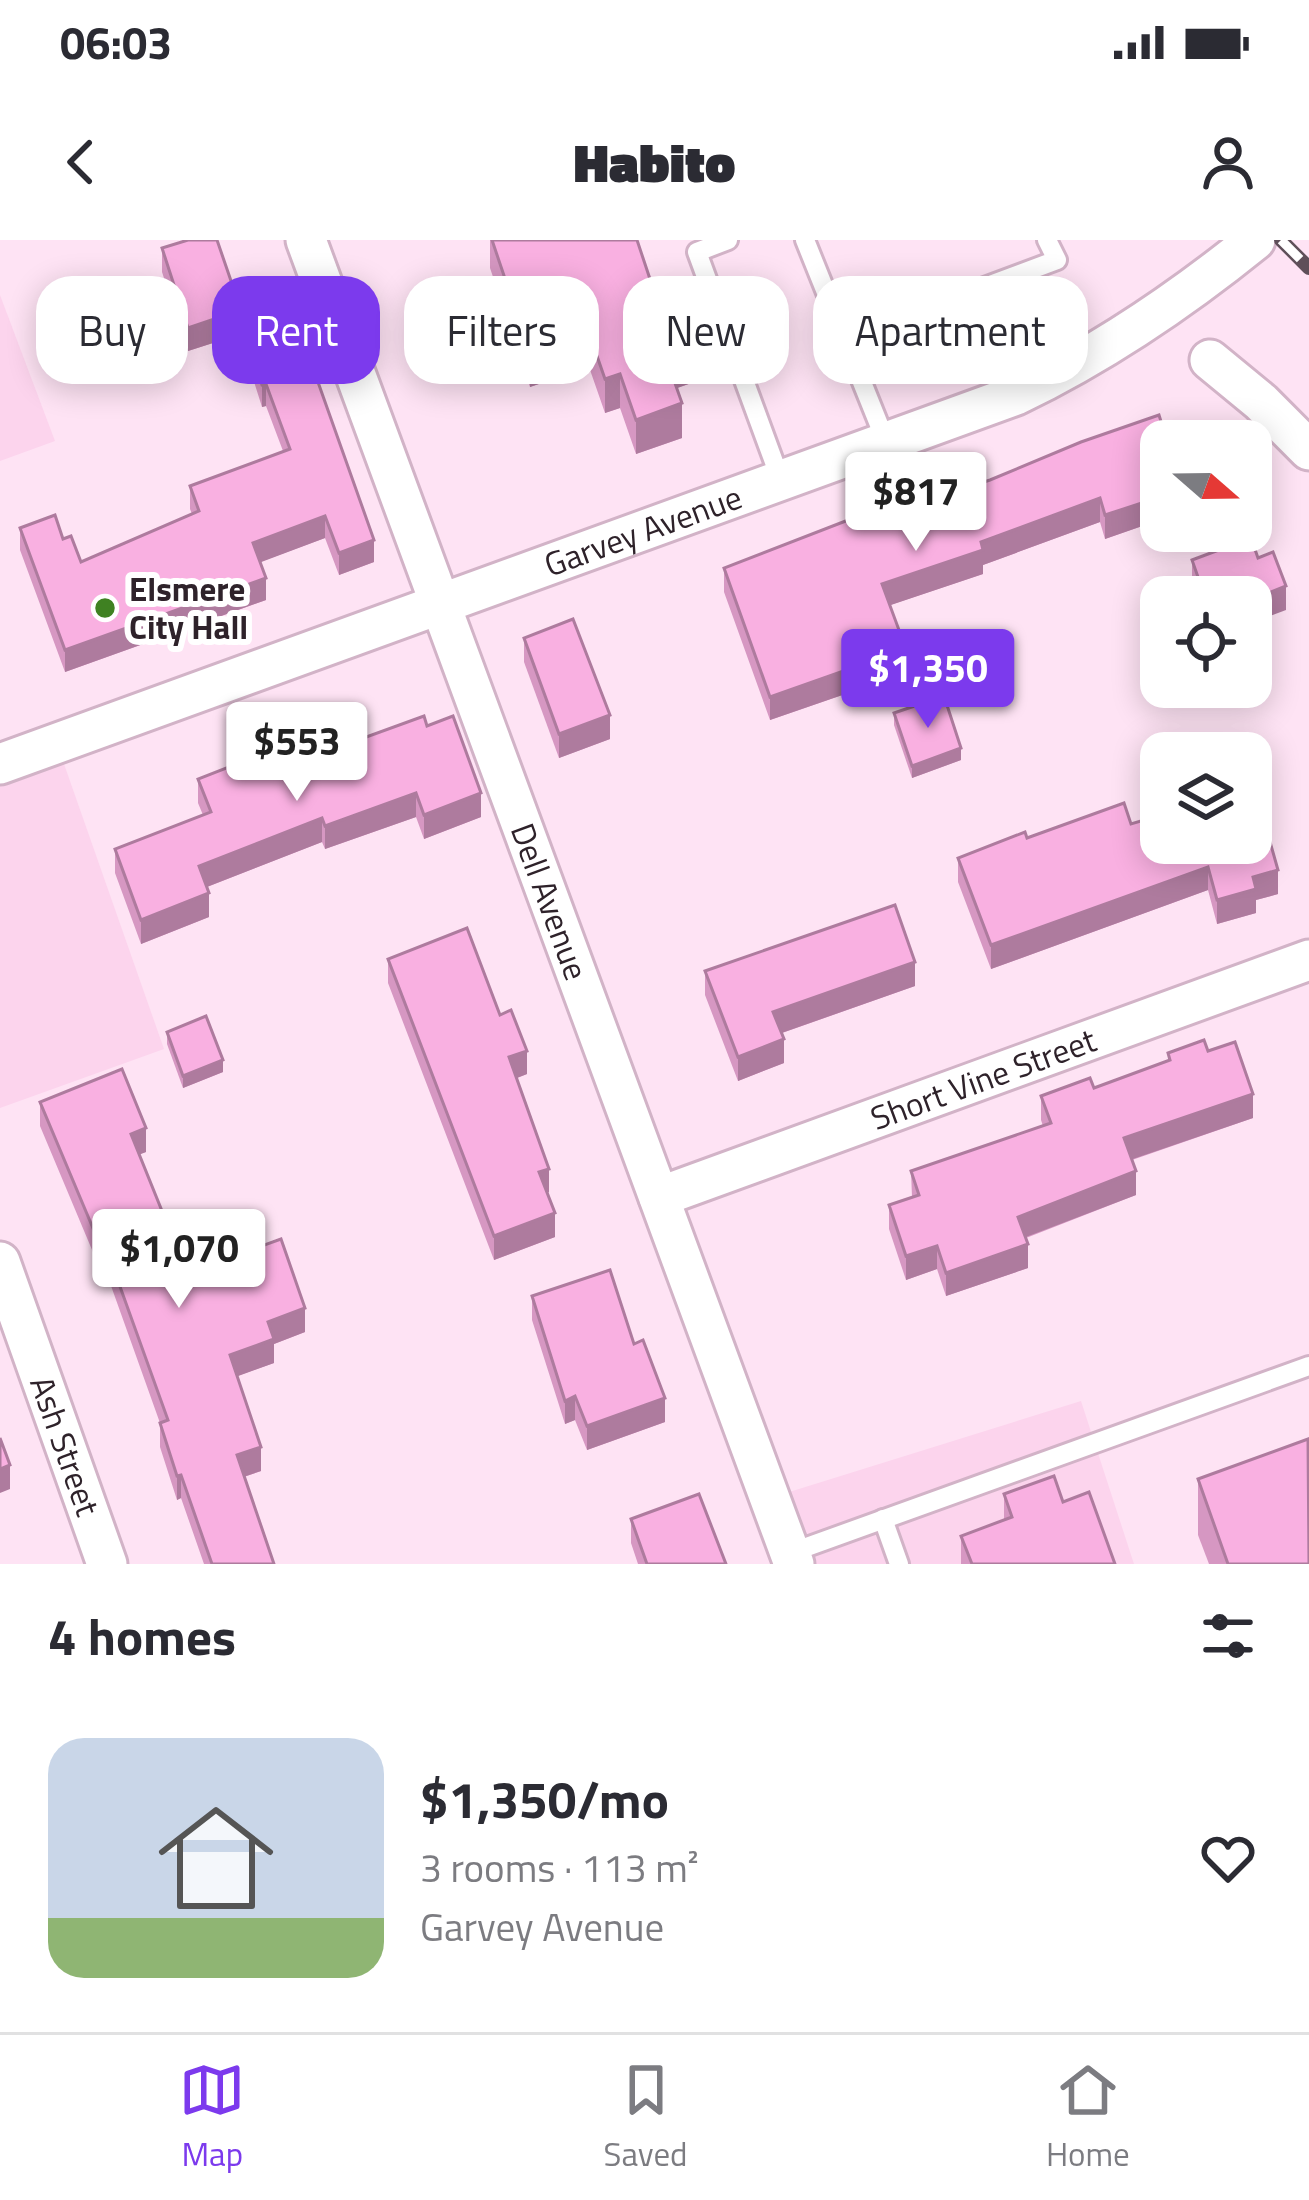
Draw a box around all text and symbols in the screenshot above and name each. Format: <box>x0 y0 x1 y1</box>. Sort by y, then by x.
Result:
text: 06:03 <box>60 8 172 76</box>
text: Habito <box>574 121 735 203</box>
icon: back <box>48 129 114 195</box>
icon: person <box>1195 129 1261 195</box>
chip: Buy <box>36 276 188 384</box>
chip: Rent <box>212 276 380 384</box>
chip: Filters <box>404 276 599 384</box>
chip: New <box>623 276 789 384</box>
chip: Apartment <box>813 276 1088 384</box>
north arrow <box>1140 420 1272 552</box>
map controls <box>1140 420 1272 864</box>
pin: $817 <box>845 452 987 554</box>
text: $817 <box>872 461 960 520</box>
street label: Garvey Avenue <box>537 472 749 589</box>
place label: Elsmere City Hall <box>129 564 248 652</box>
button: locate <box>1140 576 1272 708</box>
marker: Elsmere City Hall <box>92 595 118 621</box>
pin: $1,350 <box>830 629 1026 731</box>
text: $1,350 <box>868 638 988 697</box>
pin: $553 <box>226 702 368 804</box>
text: $553 <box>253 711 341 770</box>
button: layers <box>1140 732 1272 864</box>
street label: Dell Avenue <box>498 816 602 987</box>
street label: Short Vine Street <box>863 1015 1103 1143</box>
pin: $1,070 <box>81 1209 277 1311</box>
text: $1,070 <box>119 1218 239 1277</box>
street label: Ash Street <box>17 1369 113 1523</box>
text: 4 homes <box>48 1597 236 1675</box>
icon: filters <box>1195 1603 1261 1669</box>
text: $1,350/mo <box>420 1760 669 1838</box>
icon: home <box>144 1786 288 1930</box>
icon: heart <box>1195 1825 1261 1891</box>
text: 3 rooms · 113 m² <box>420 1838 699 1897</box>
text: Garvey Avenue <box>420 1897 664 1956</box>
tab: Map <box>179 2057 245 2179</box>
tab: Saved <box>604 2057 688 2179</box>
tab: Home <box>1046 2057 1130 2179</box>

